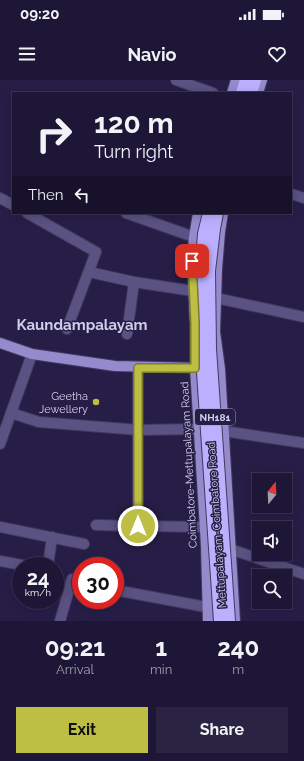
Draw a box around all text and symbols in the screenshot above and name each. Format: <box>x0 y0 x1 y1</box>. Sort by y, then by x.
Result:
text: 09:20 <box>20 5 59 23</box>
icon: menu <box>16 43 38 65</box>
icon: heart <box>266 43 288 65</box>
text: Navio <box>127 44 177 65</box>
text: 120 m <box>94 107 174 140</box>
icon: right <box>28 108 80 160</box>
text: Turn right <box>94 141 173 162</box>
icon: left <box>71 184 93 206</box>
text: Then <box>28 186 63 204</box>
pin <box>175 244 209 278</box>
icon: arrive <box>181 250 203 272</box>
district label: Kaundampalayam <box>17 316 148 334</box>
street label: Coimbatore-Mettupalayam Road <box>178 381 200 549</box>
place label: Geetha Jewellery <box>39 390 88 416</box>
marker: Geetha Jewellery <box>91 397 101 407</box>
road number: NH181 <box>195 409 235 425</box>
street label: Mettupalayam-Coimbatore Road <box>205 441 229 609</box>
north arrow <box>252 473 292 513</box>
map controls <box>252 473 292 609</box>
position arrow <box>117 505 159 547</box>
button: sound <box>252 521 292 561</box>
speed limit sign: 30 <box>72 557 124 609</box>
text: 24 <box>27 566 49 590</box>
button: search <box>252 569 292 609</box>
text: km/h <box>25 587 51 598</box>
text: 09:21 <box>45 633 105 662</box>
text: 1 <box>155 633 167 662</box>
text: 240 <box>217 633 259 662</box>
text: Arrival <box>56 662 94 677</box>
text: min <box>150 662 172 677</box>
text: m <box>232 662 244 677</box>
button: Exit <box>16 707 148 753</box>
button: Share <box>156 707 288 753</box>

